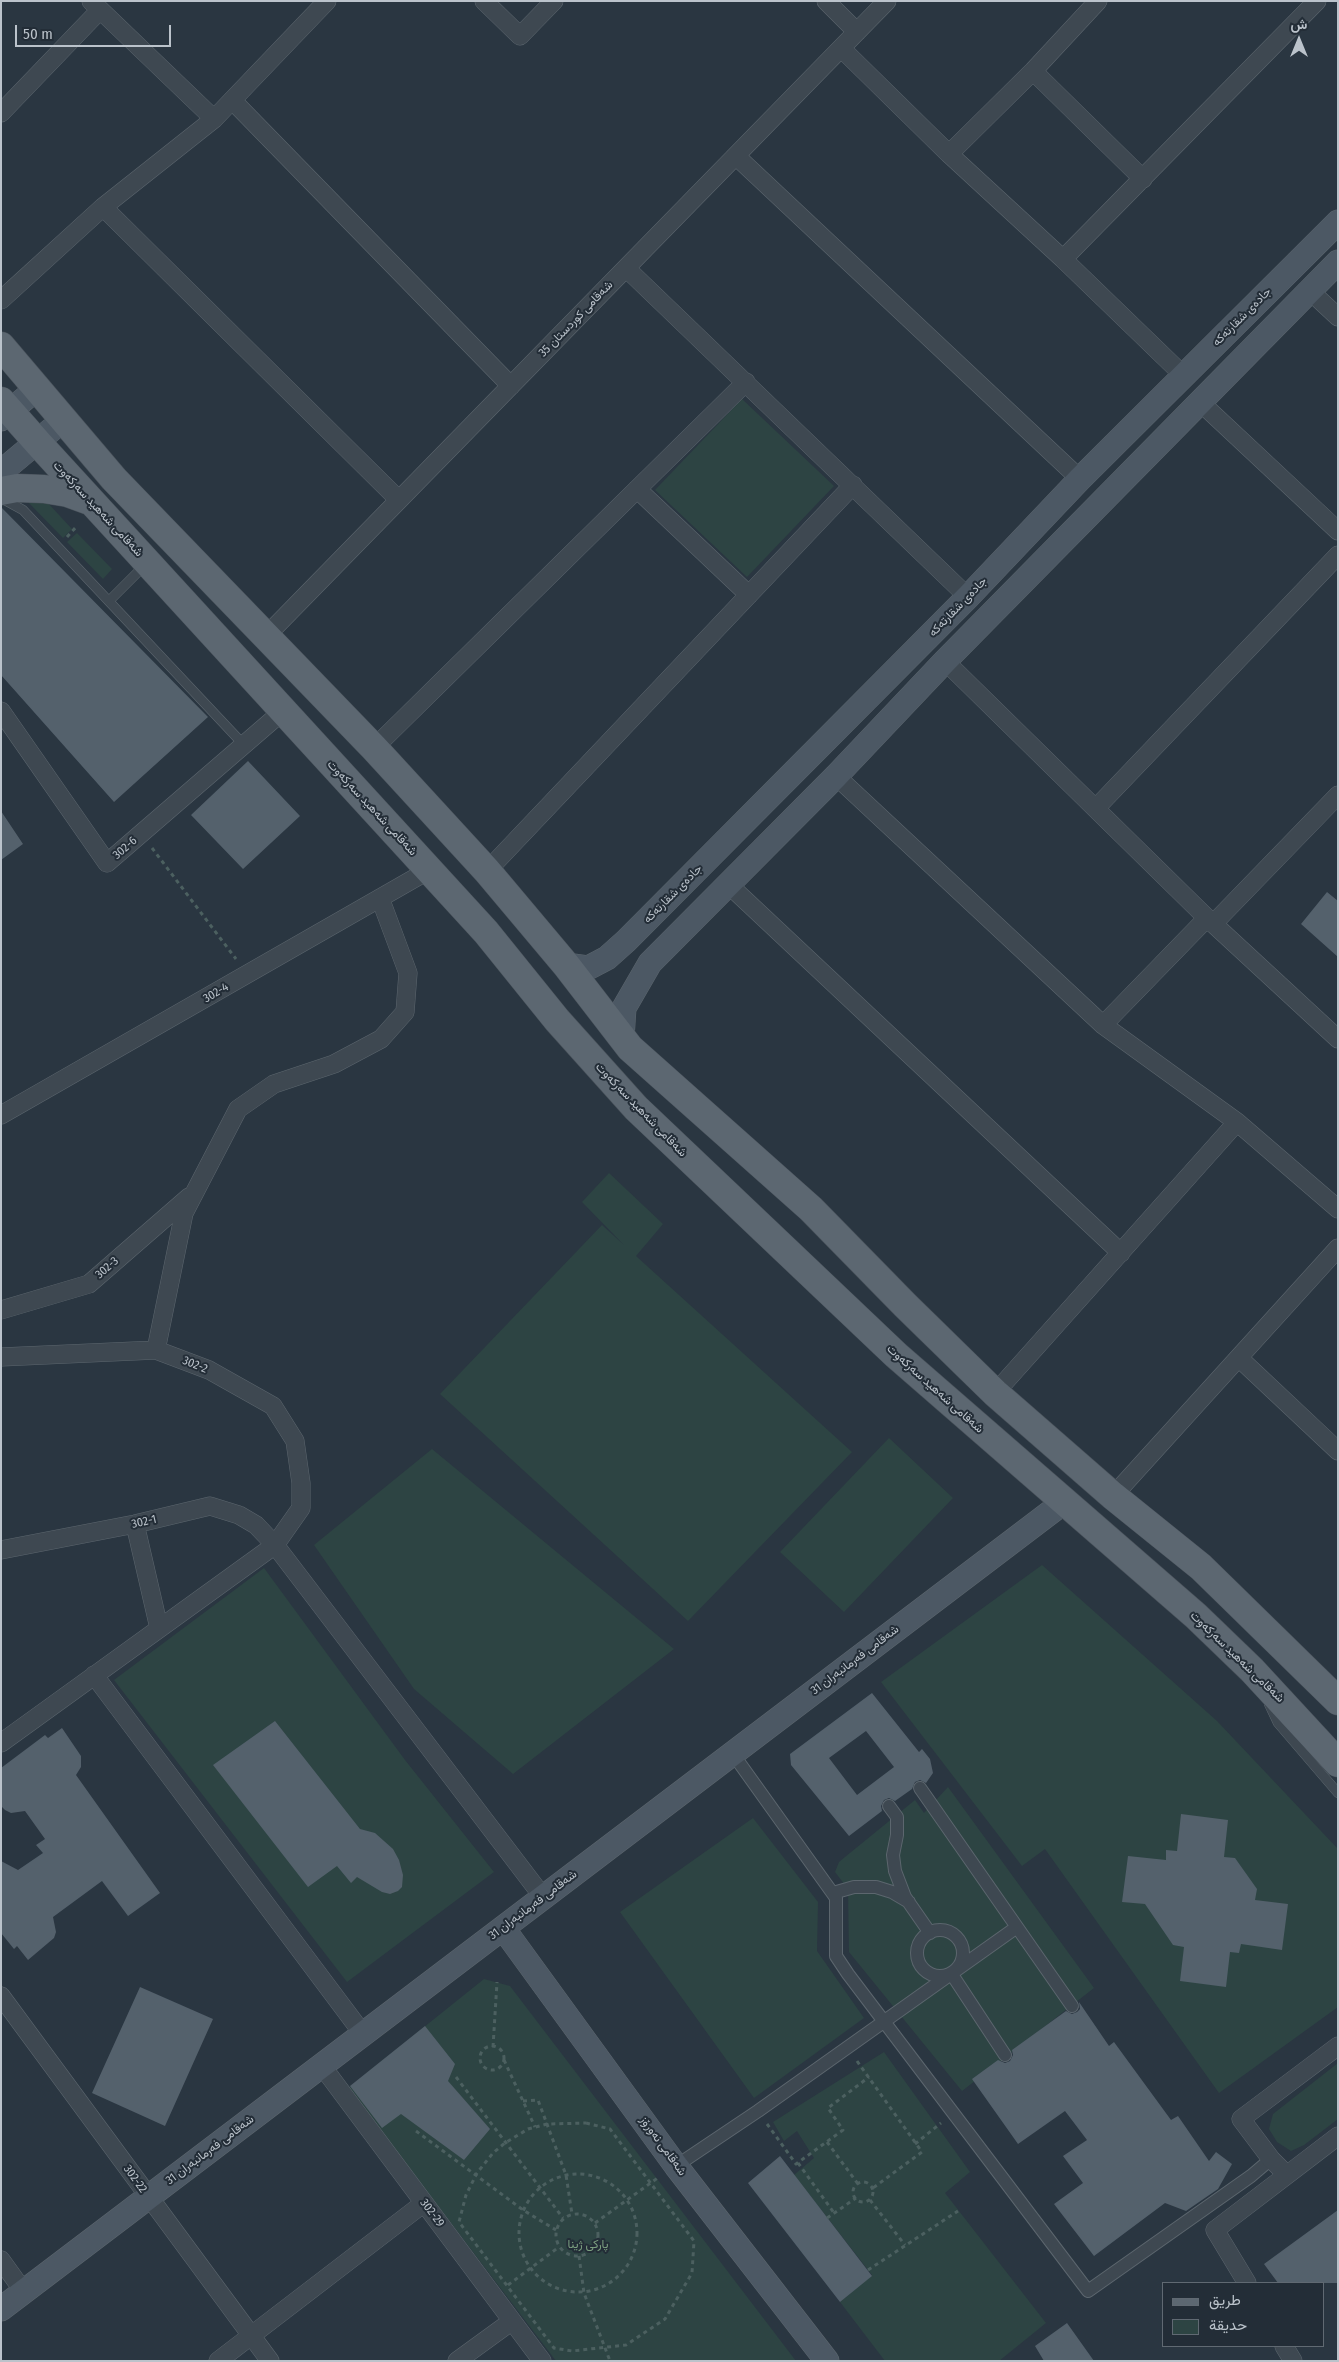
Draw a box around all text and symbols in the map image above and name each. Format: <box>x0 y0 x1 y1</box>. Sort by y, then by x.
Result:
scale bar <box>18 15 174 47</box>
north arrow <box>1274 15 1324 65</box>
text: ش <box>1291 16 1307 33</box>
text: 50 m <box>23 25 53 43</box>
street label: شەقامی کوردستان 35 <box>536 278 616 360</box>
street label: جادەی شقارتەکە <box>1210 285 1274 349</box>
street label: شەقامی شەهید سەرکەوت <box>50 458 146 560</box>
street label: جادەی شقارتەکە <box>926 574 990 640</box>
street label: شەقامی شەهید سەرکەوت <box>324 757 420 859</box>
street label: 302-6 <box>110 834 140 862</box>
street label: جادەی شقارتەکە <box>641 862 705 926</box>
street label: 302-4 <box>201 980 231 1006</box>
street label: شەقامی شەهید سەرکەوت <box>592 1060 690 1160</box>
street label: 302-3 <box>92 1254 122 1282</box>
street label: شەقامی شەهید سەرکەوت <box>884 1342 986 1436</box>
street label: 302-2 <box>180 1353 210 1377</box>
street label: 302-1 <box>130 1512 158 1532</box>
street label: شەقامی شەهید سەرکەوت <box>1187 1608 1287 1706</box>
street label: شەقامی فەرمانبەران 31 <box>808 1622 902 1698</box>
street label: شەقامی فەرمانبەران 31 <box>486 1867 580 1943</box>
street label: شەقامی فەرمانبەران 31 <box>163 2112 257 2188</box>
street label: شەقامی نەورۆز <box>637 2113 689 2179</box>
street label: 302-22 <box>120 2162 150 2196</box>
street label: 302-29 <box>417 2196 447 2230</box>
park label: پارکی ژینا <box>568 2238 608 2252</box>
legend <box>1162 2282 1324 2347</box>
text: طريق <box>1209 2291 1241 2309</box>
text: حديقة <box>1209 2316 1247 2334</box>

